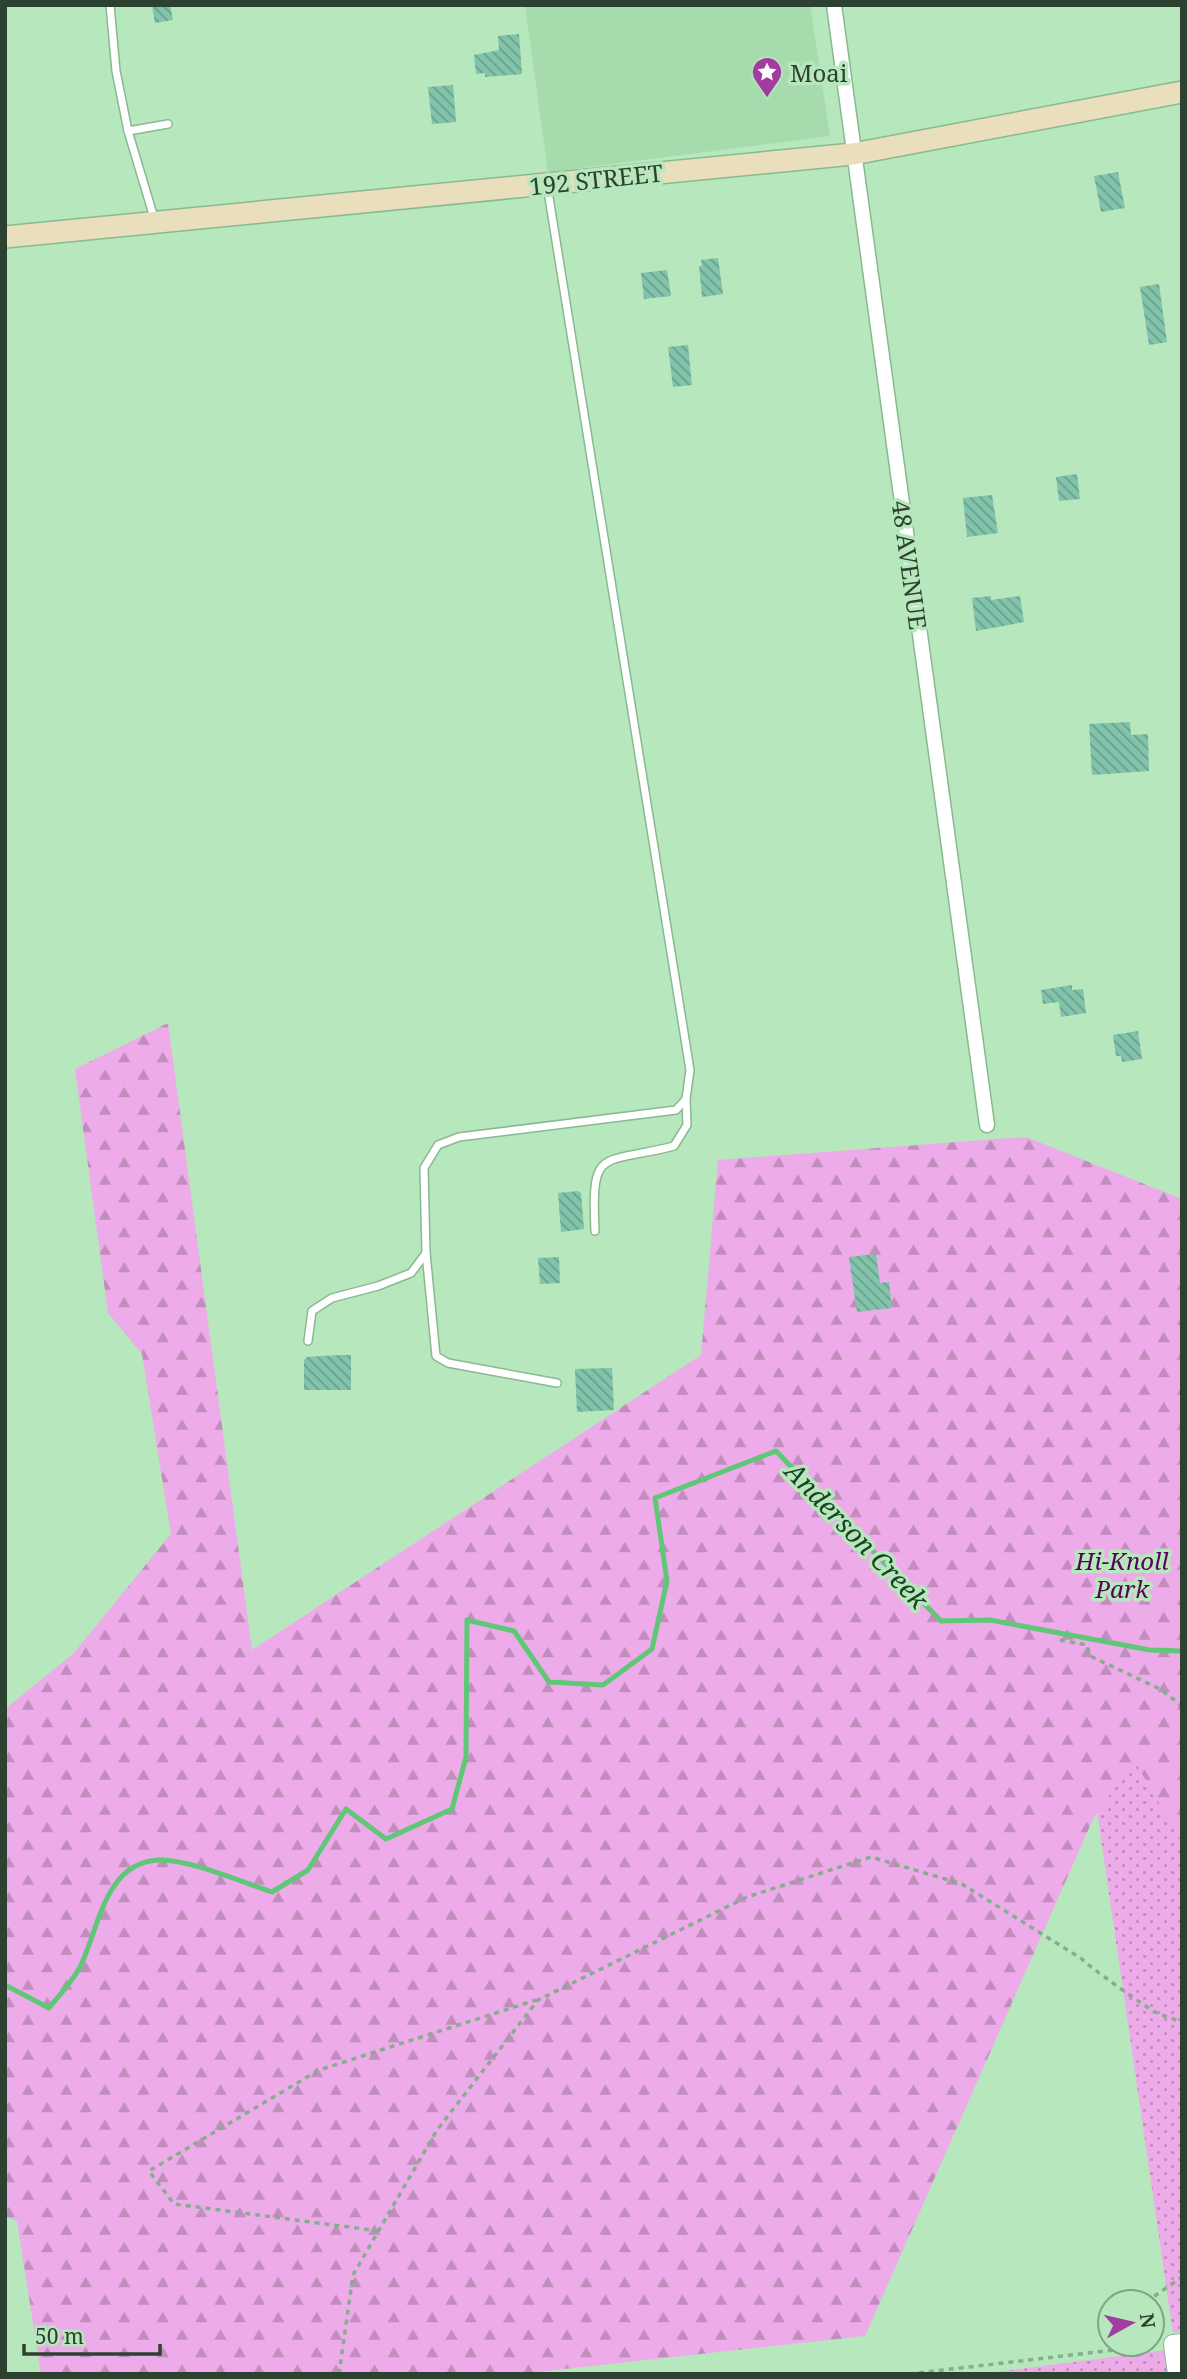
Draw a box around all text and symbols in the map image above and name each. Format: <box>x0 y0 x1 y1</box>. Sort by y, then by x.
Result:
place icon: Moai <box>750 55 784 99</box>
place label: Moai <box>790 56 848 89</box>
street label: 192 STREET <box>528 156 665 202</box>
street label: 48 AVENUE <box>885 498 935 632</box>
water label: Anderson Creek <box>776 1452 937 1617</box>
park label: Hi-Knoll Park <box>1074 1544 1169 1605</box>
north arrow <box>1096 2288 1166 2358</box>
text: N <box>1134 2311 1162 2330</box>
scale bar <box>24 2312 161 2356</box>
text: 50 m <box>35 2322 84 2350</box>

